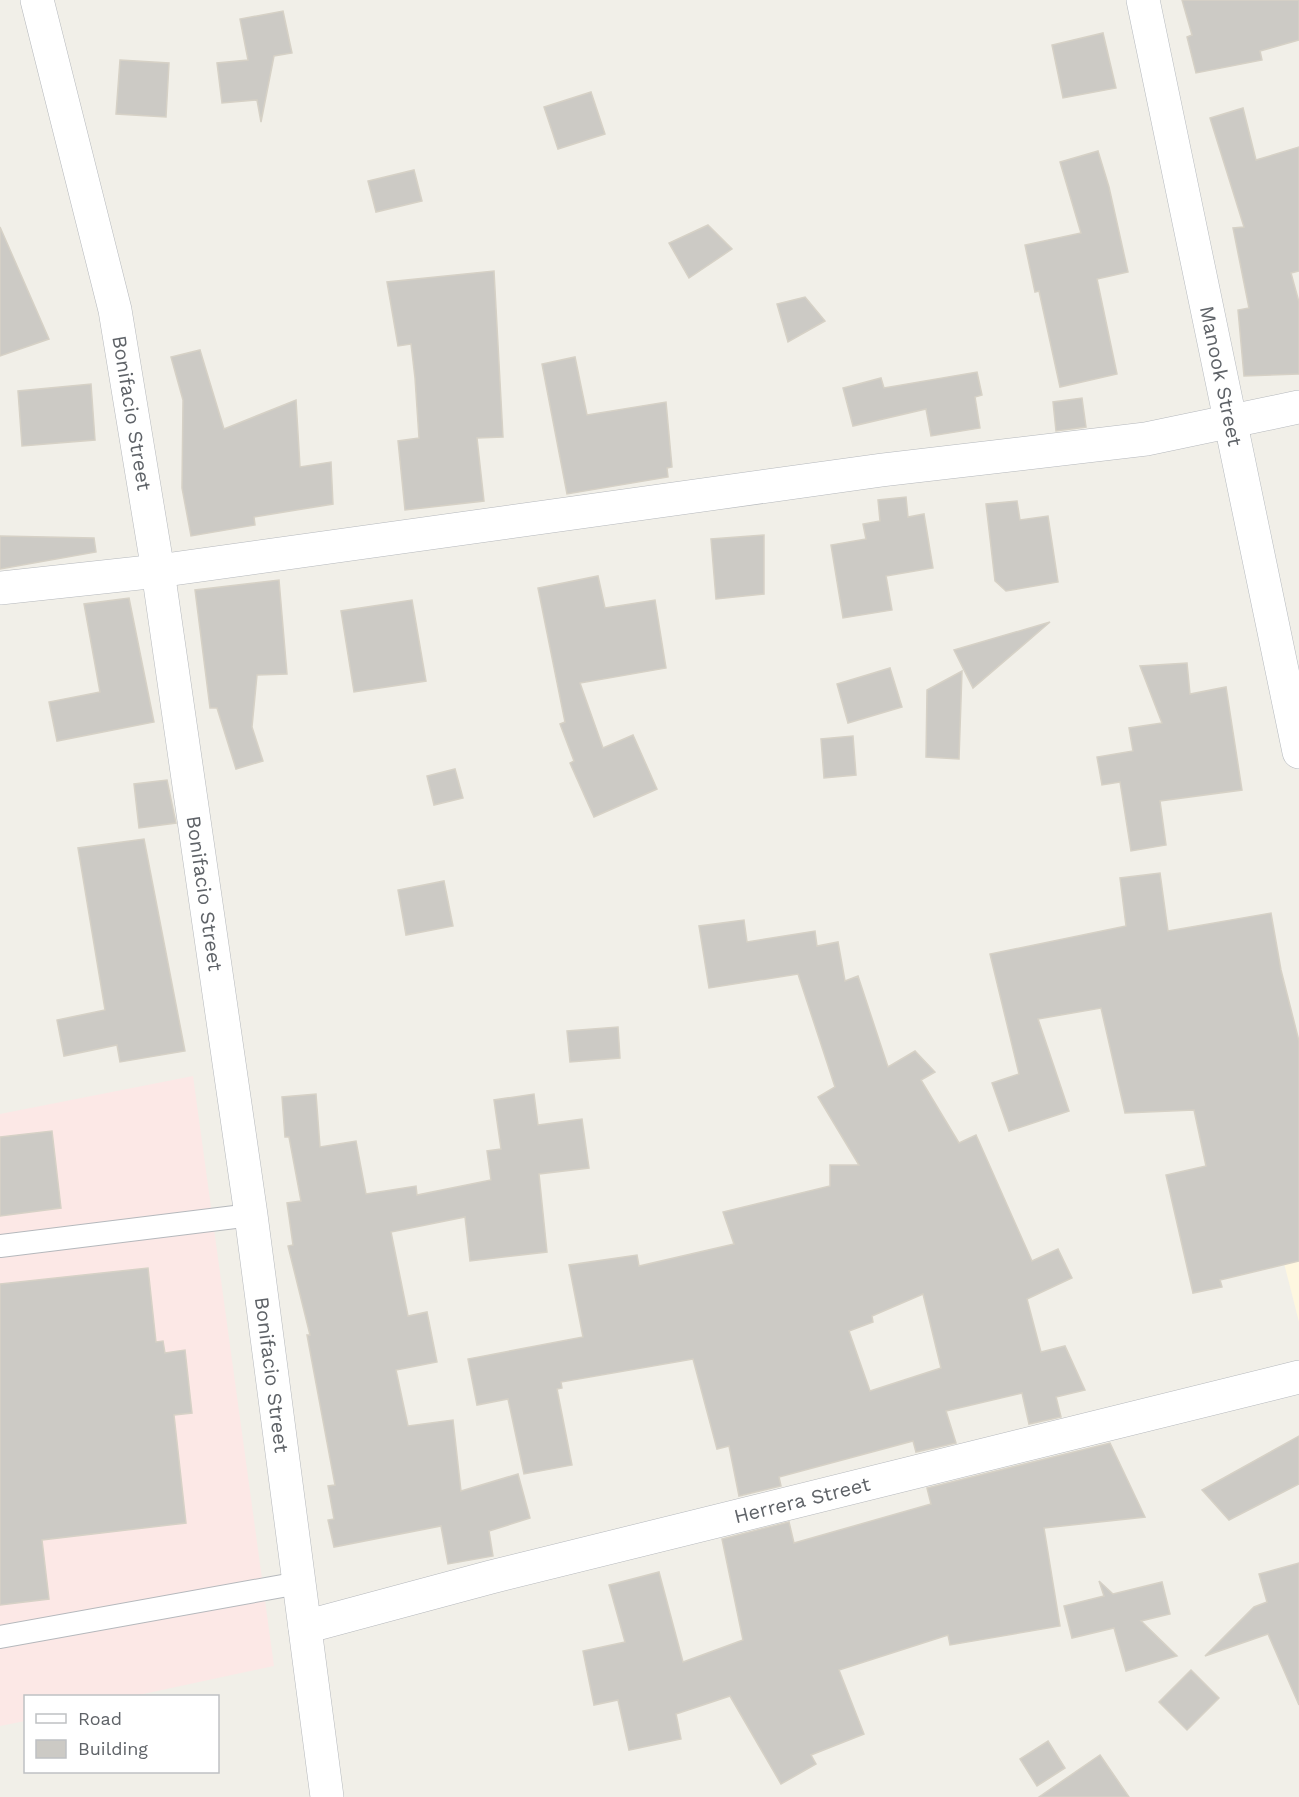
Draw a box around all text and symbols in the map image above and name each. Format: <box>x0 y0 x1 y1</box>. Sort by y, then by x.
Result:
street label: Manook Street <box>1195 304 1247 449</box>
street label: Bonifacio Street <box>107 334 157 493</box>
street label: Bonifacio Street <box>181 814 228 973</box>
street label: Bonifacio Street <box>250 1295 294 1455</box>
street label: Herrera Street <box>731 1471 873 1528</box>
legend <box>24 1695 219 1773</box>
text: Road <box>78 1708 122 1729</box>
text: Building <box>78 1738 148 1759</box>

